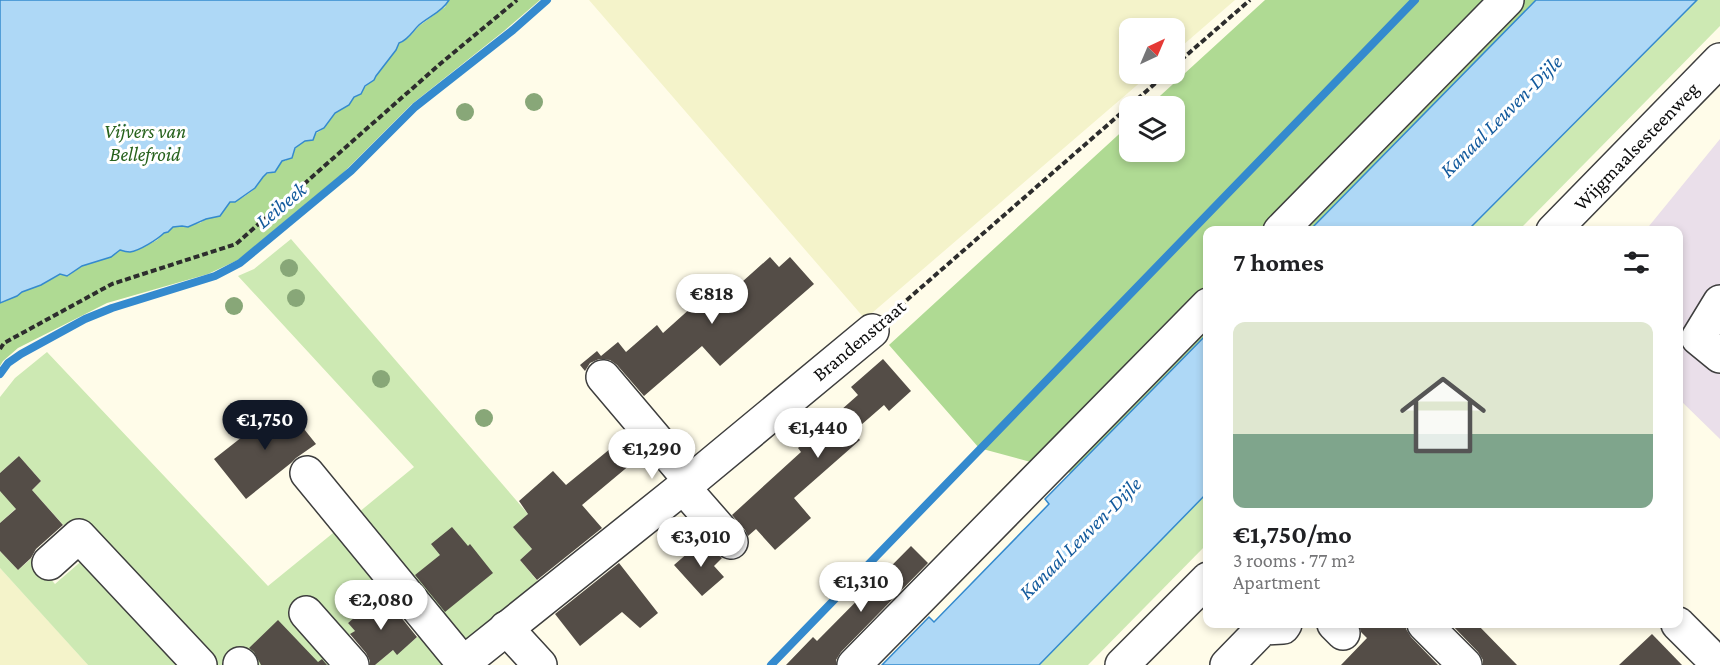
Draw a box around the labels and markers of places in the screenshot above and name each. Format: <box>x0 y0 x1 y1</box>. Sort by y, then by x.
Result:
pin: €818 <box>676 274 748 325</box>
pin: €1,750 <box>216 400 314 451</box>
pin: €1,440 <box>769 408 867 459</box>
pin: €1,290 <box>603 429 701 480</box>
pin: €3,010 <box>652 517 750 568</box>
pin: €1,310 <box>812 562 910 613</box>
pin: €2,080 <box>332 580 430 631</box>

